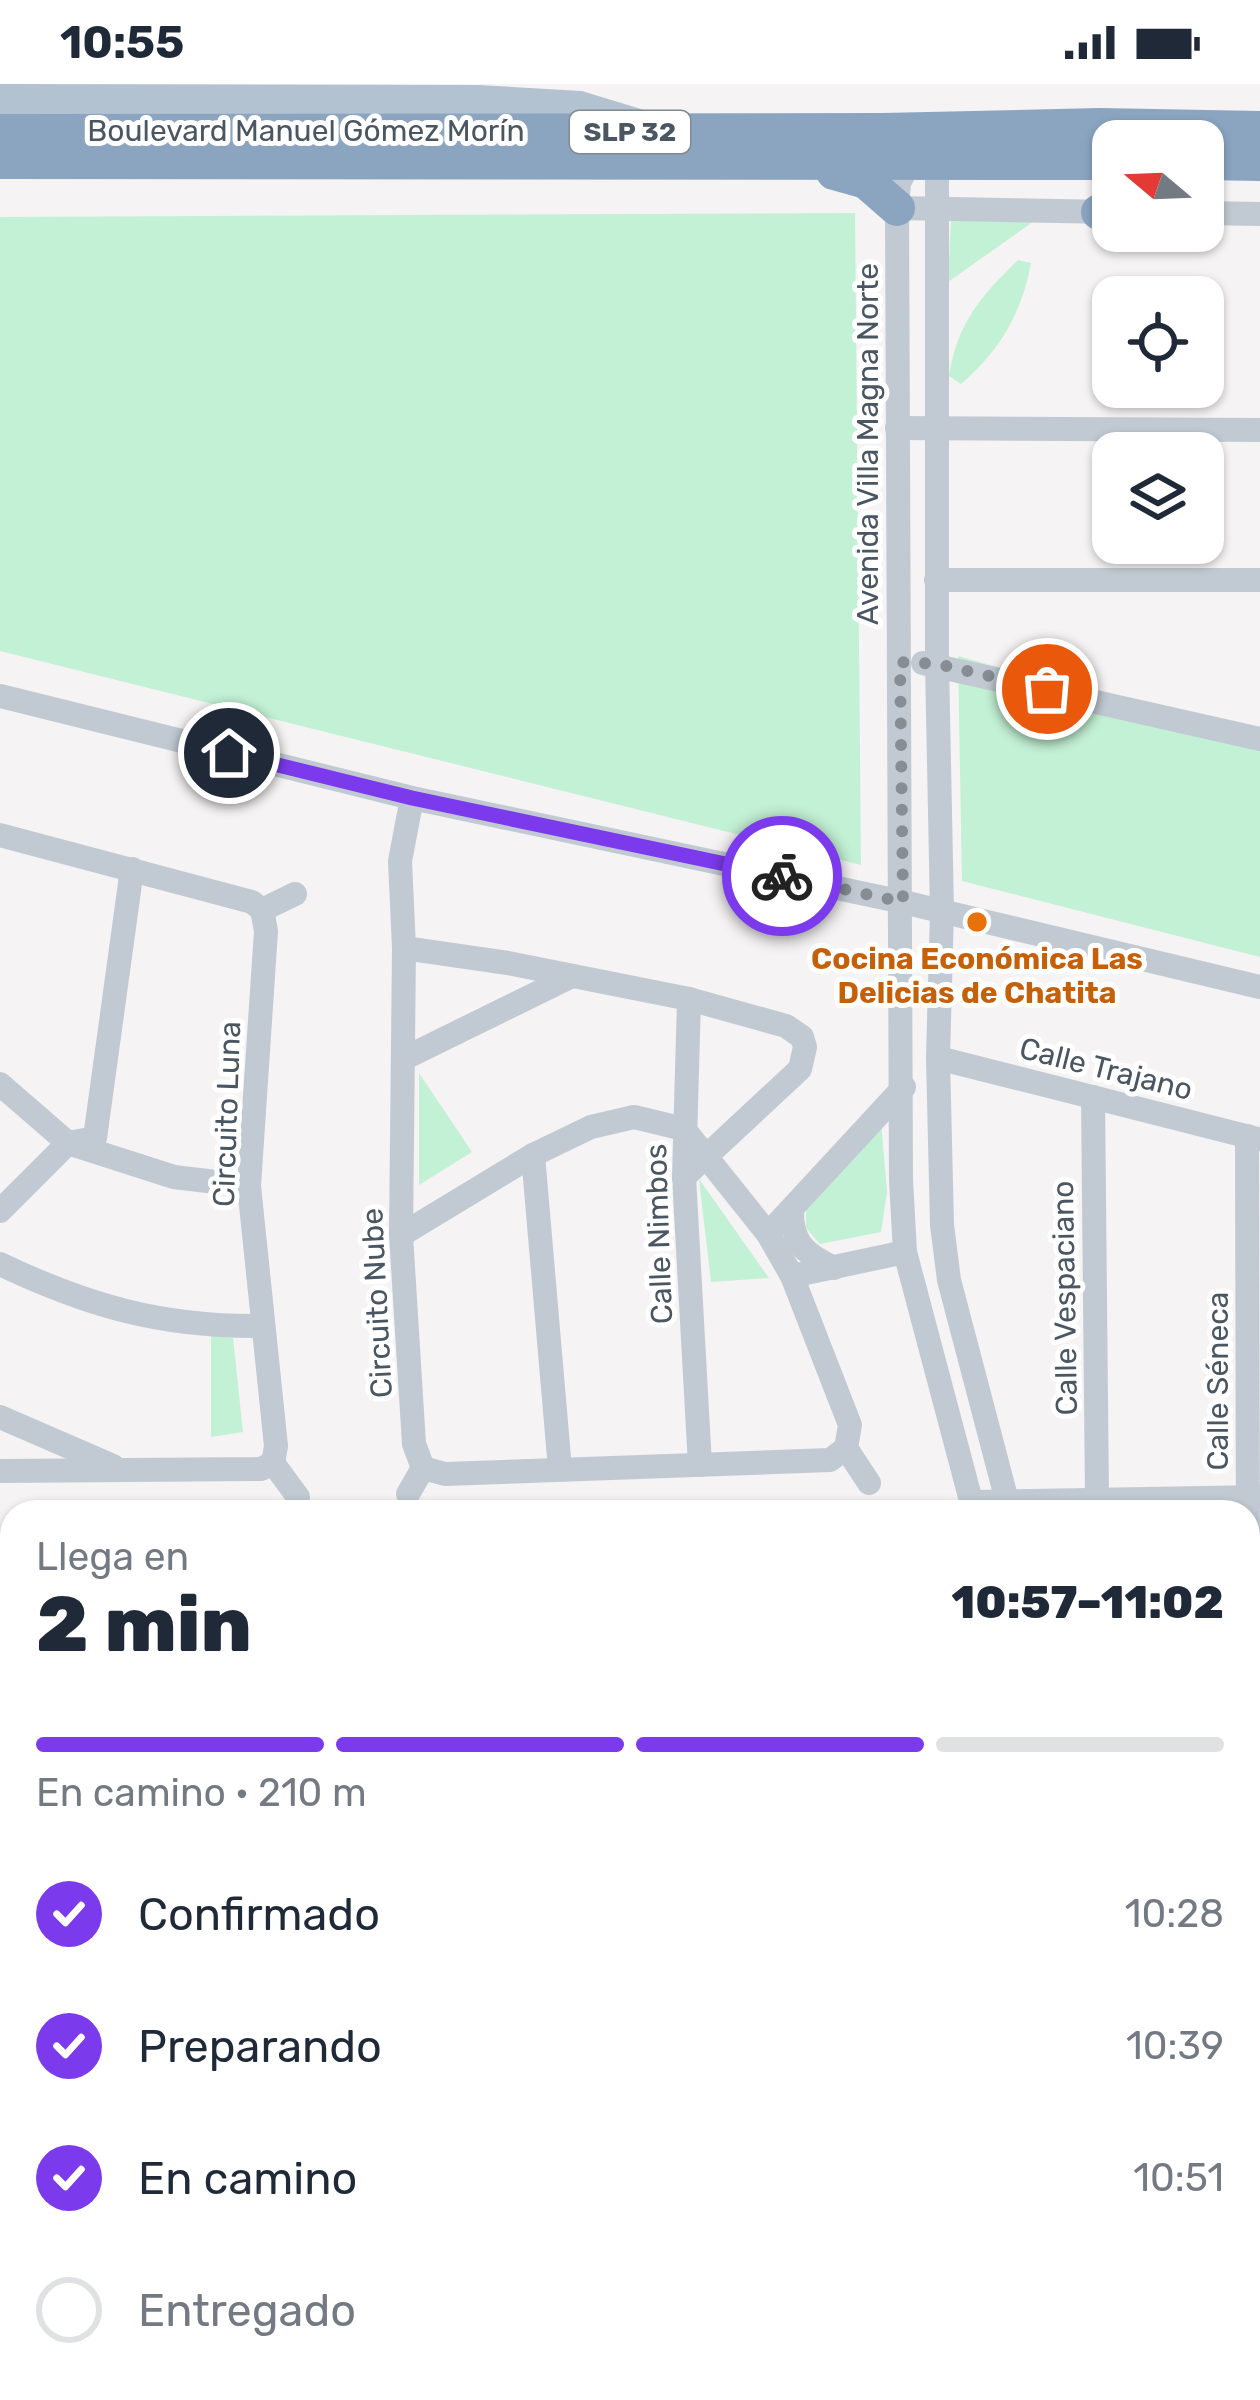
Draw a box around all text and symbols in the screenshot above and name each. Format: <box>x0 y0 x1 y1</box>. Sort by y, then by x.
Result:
text: 10:55 <box>60 16 184 69</box>
road number: SLP 32 <box>570 111 690 153</box>
street label: Boulevard Manuel Gómez Morín <box>87 113 525 149</box>
north arrow <box>1092 120 1224 252</box>
map controls <box>1092 120 1224 564</box>
street label: Avenida Villa Magna Norte <box>850 263 886 625</box>
button: locate <box>1092 276 1224 408</box>
button: layers <box>1092 432 1224 564</box>
pin <box>996 638 1098 740</box>
icon: bag <box>1014 656 1080 722</box>
pin <box>178 702 280 804</box>
icon: home <box>196 720 262 786</box>
courier <box>722 816 842 936</box>
icon: bike <box>749 843 815 909</box>
marker: Cocina Económica Las Delicias de Chatita <box>964 909 990 935</box>
place label: Cocina Económica Las Delicias de Chatita <box>811 941 1143 1011</box>
street label: Circuito Luna <box>206 1021 248 1207</box>
street label: Calle Trajano <box>1016 1030 1196 1108</box>
street label: Calle Nimbos <box>638 1143 680 1325</box>
street label: Calle Vespaciano <box>1045 1180 1085 1416</box>
street label: Circuito Nube <box>354 1207 400 1399</box>
street label: Calle Séneca <box>1200 1292 1236 1470</box>
text: Llega en <box>36 1534 189 1580</box>
text: 10:57–11:02 <box>952 1576 1224 1629</box>
text: 2 min <box>36 1578 252 1671</box>
text: En camino · 210 m <box>36 1770 367 1816</box>
icon: check <box>36 1881 102 1947</box>
text: Confirmado <box>138 1888 380 1941</box>
text: 10:28 <box>1125 1891 1224 1937</box>
icon: check <box>36 2013 102 2079</box>
text: Preparando <box>138 2020 382 2073</box>
text: 10:39 <box>1126 2023 1224 2069</box>
icon: check <box>36 2145 102 2211</box>
text: En camino <box>138 2152 357 2205</box>
text: 10:51 <box>1133 2155 1224 2201</box>
text: Entregado <box>138 2284 356 2337</box>

